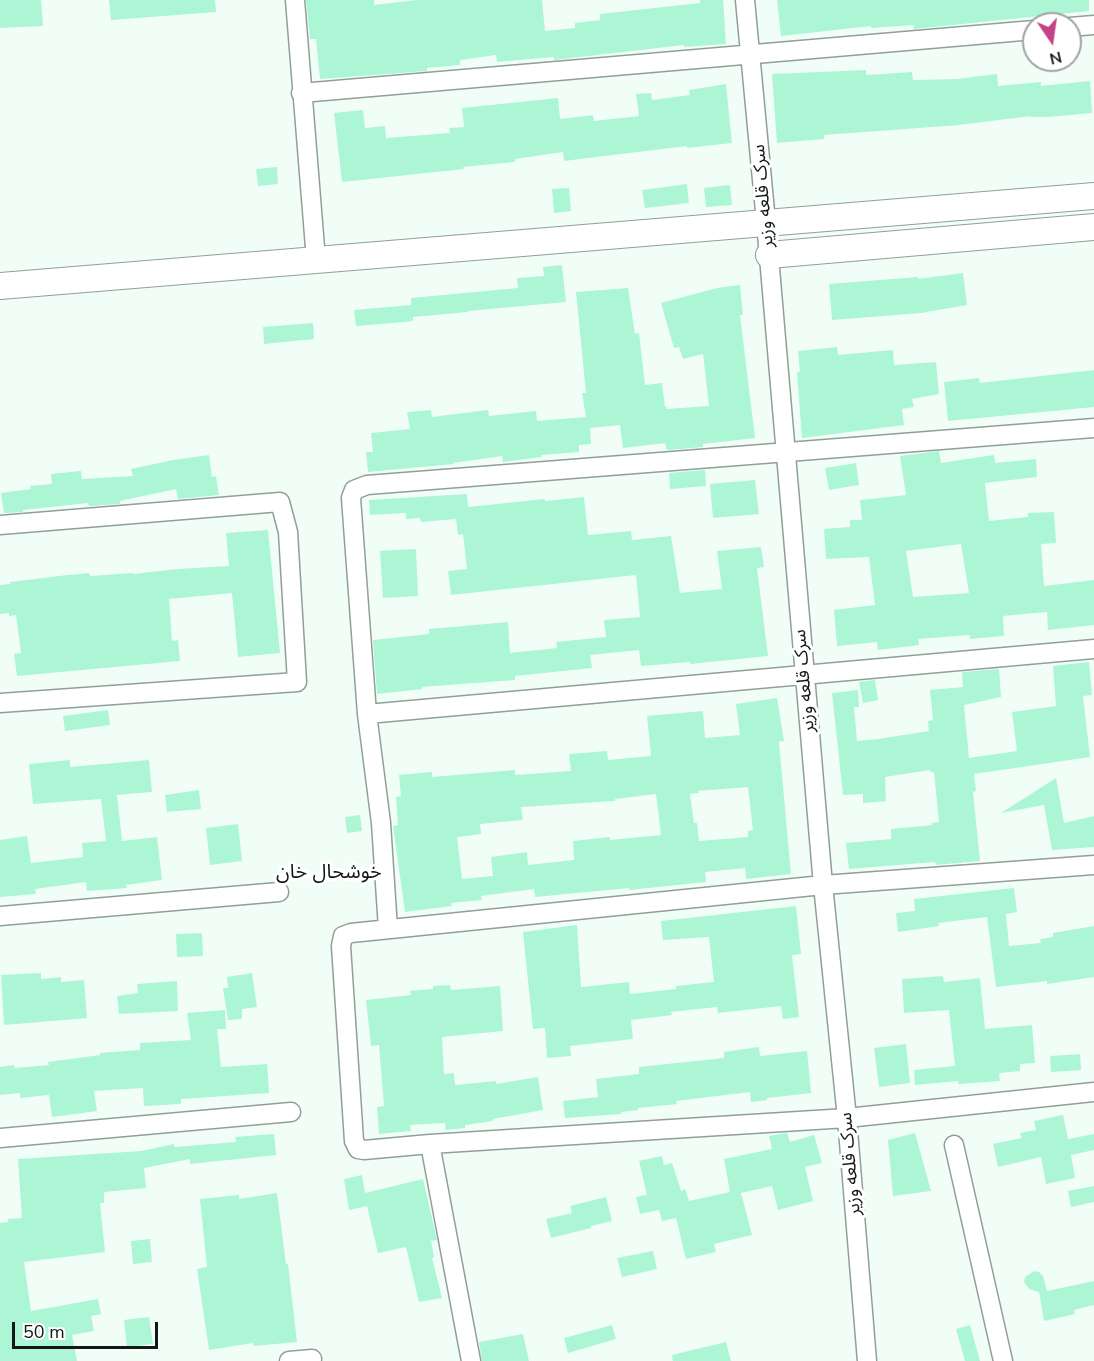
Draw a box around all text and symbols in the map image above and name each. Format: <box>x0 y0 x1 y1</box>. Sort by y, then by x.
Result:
north arrow <box>1022 12 1082 72</box>
text: N <box>1047 46 1064 70</box>
street label: سرک قلعه وزیر <box>749 143 779 249</box>
street label: سرک قلعه وزیر <box>790 628 820 734</box>
district label: خوشحال خان <box>276 861 382 885</box>
street label: سرک قلعه وزیر <box>836 1111 866 1217</box>
scale bar <box>15 1310 160 1348</box>
text: 50 m <box>23 1320 65 1344</box>

